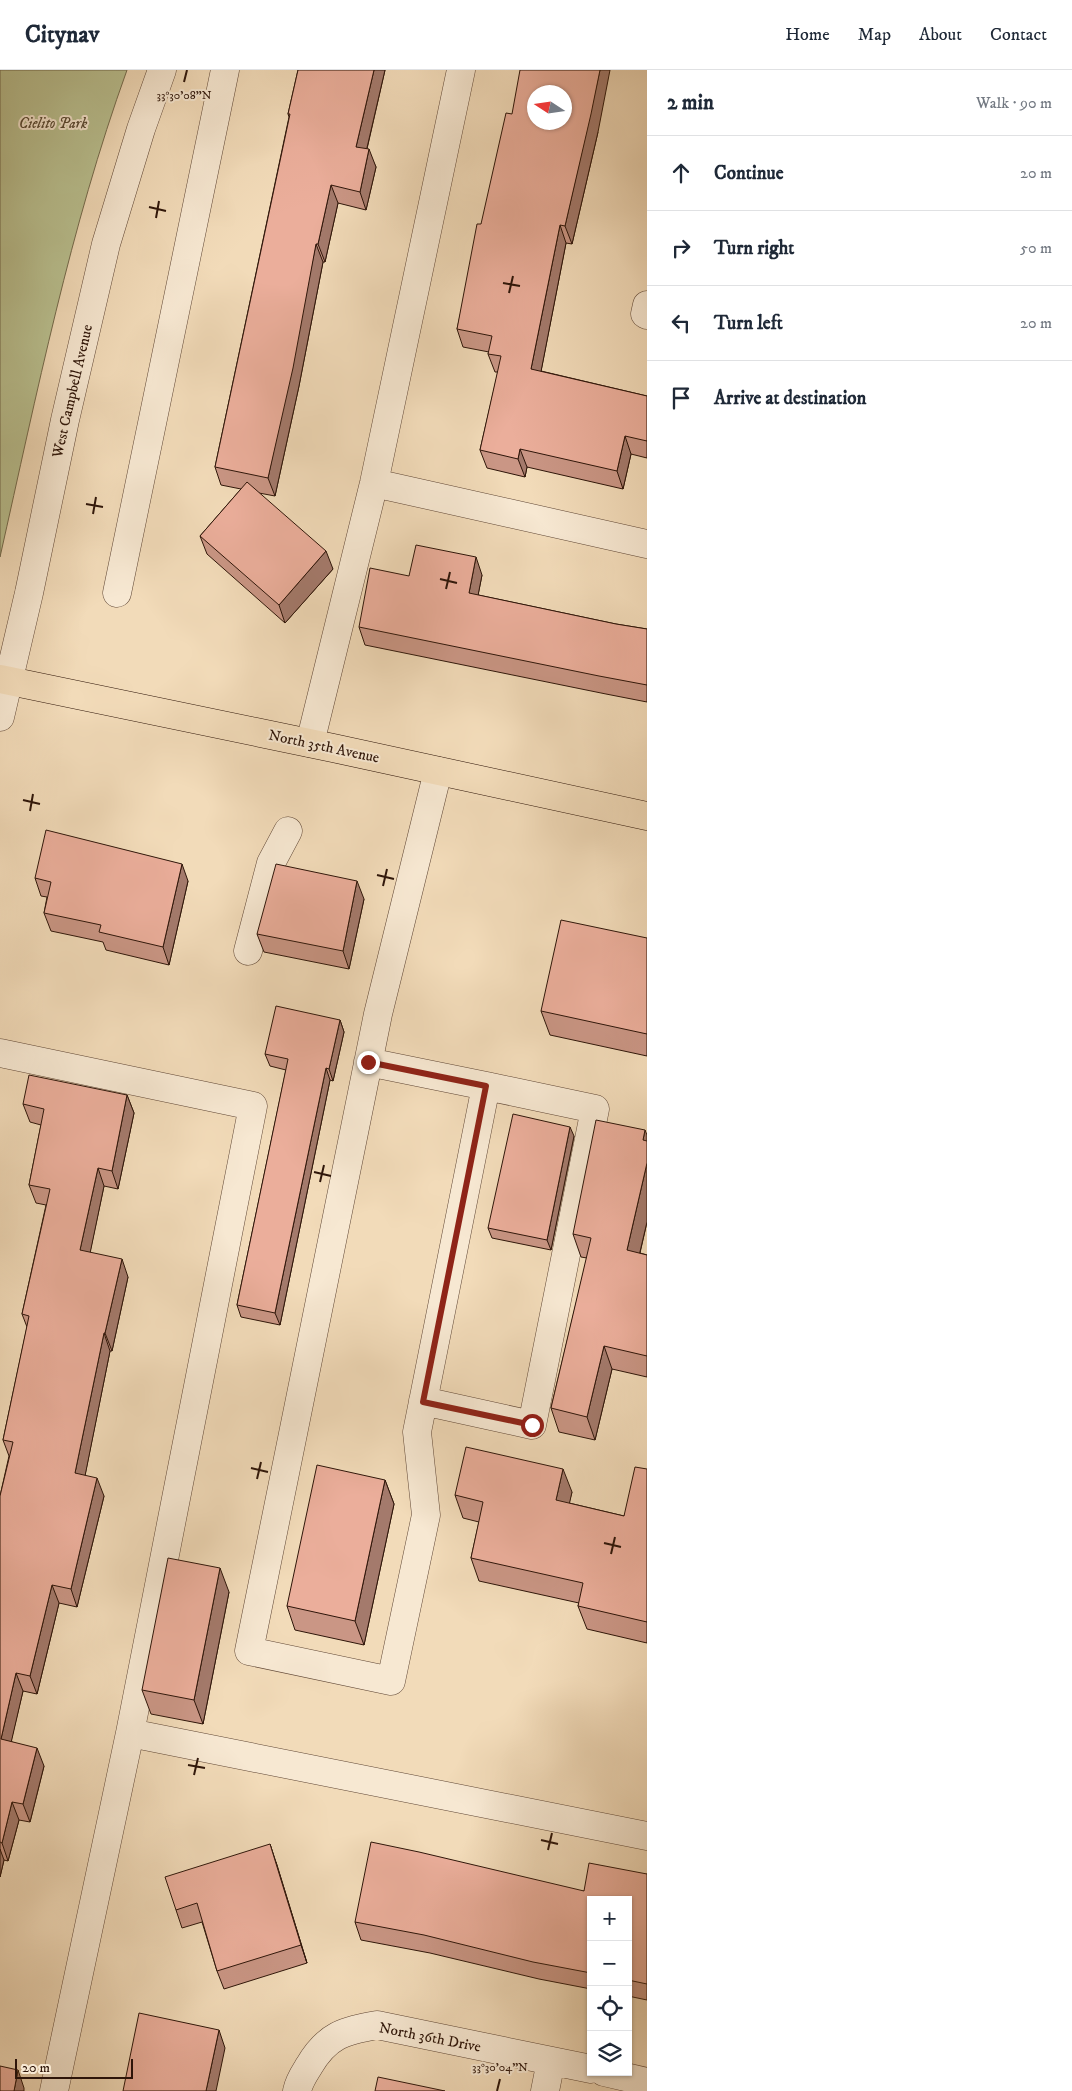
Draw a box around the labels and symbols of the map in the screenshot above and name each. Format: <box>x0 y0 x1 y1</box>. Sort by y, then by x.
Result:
north arrow <box>527 85 572 130</box>
text: 33°30'08"N <box>156 88 212 103</box>
park label: Cielito Park <box>19 114 88 133</box>
street label: West Campbell Avenue <box>48 323 97 461</box>
street label: North 35th Avenue <box>267 725 381 768</box>
route end <box>357 1051 380 1074</box>
route start <box>521 1414 544 1437</box>
street label: North 36th Drive <box>377 2018 482 2057</box>
scale bar <box>15 2056 132 2079</box>
text: 33°30'04"N <box>472 2060 528 2075</box>

